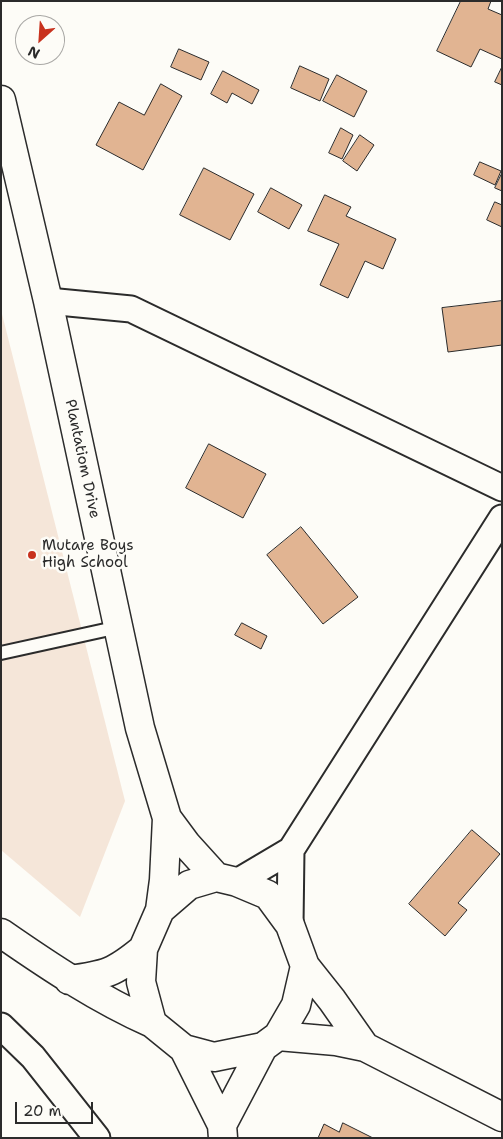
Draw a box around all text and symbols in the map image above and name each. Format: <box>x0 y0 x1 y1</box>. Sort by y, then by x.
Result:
north arrow <box>15 15 65 65</box>
text: N <box>25 42 43 63</box>
street label: Plantatiom Drive <box>61 398 103 520</box>
place label: Mutare Boys High School <box>42 537 134 572</box>
marker: Mutare Boys High School <box>26 549 38 561</box>
scale bar <box>18 1092 95 1124</box>
text: 20 m <box>23 1101 62 1121</box>

